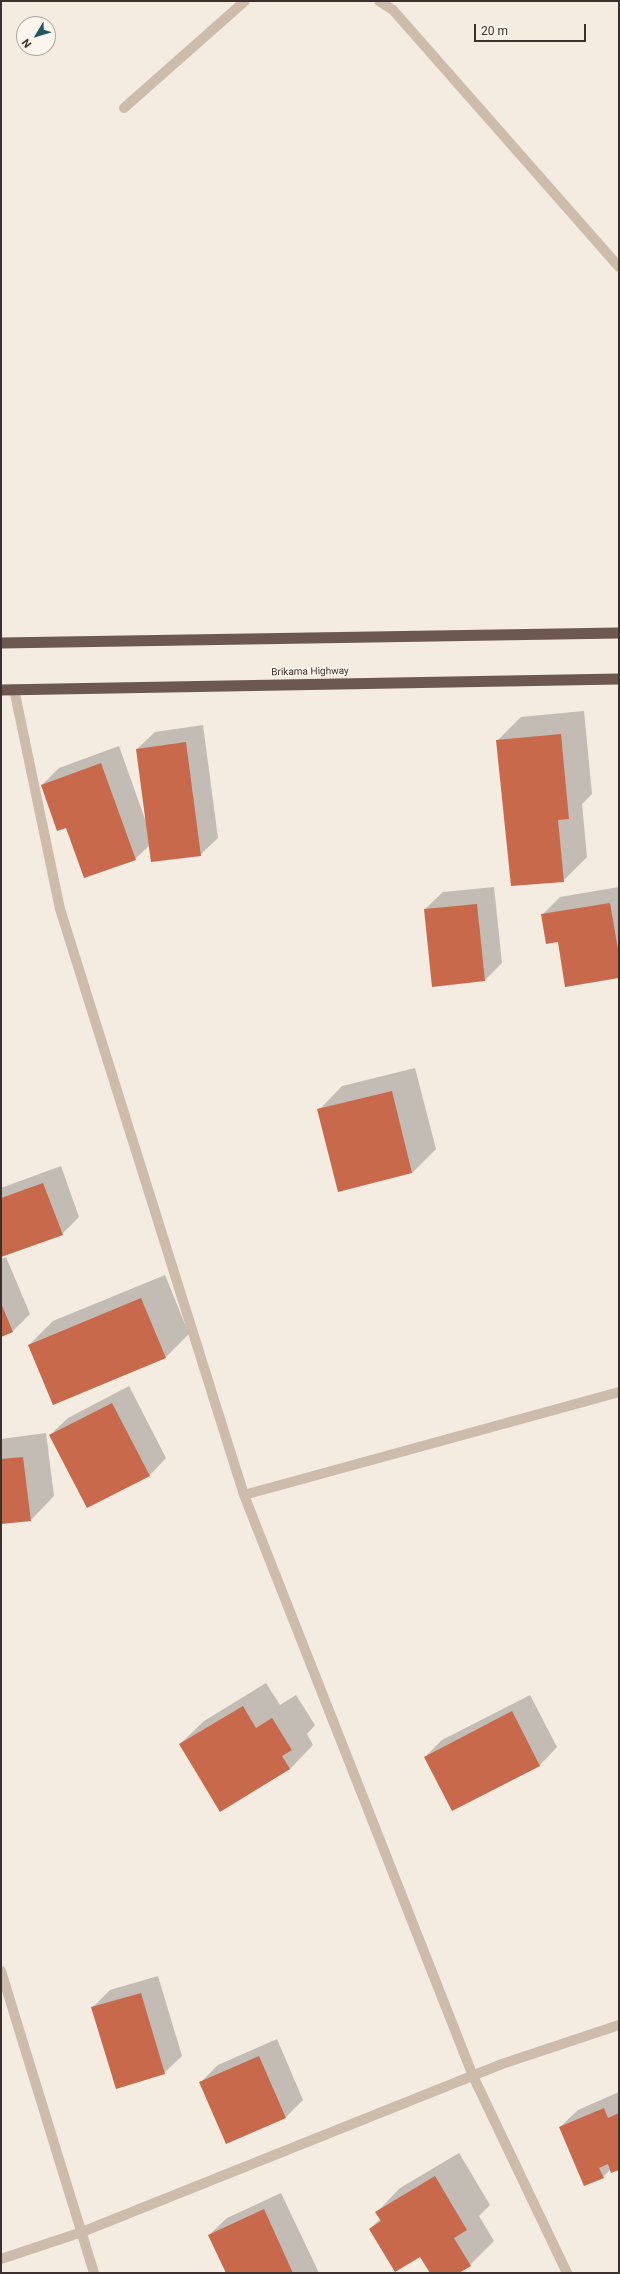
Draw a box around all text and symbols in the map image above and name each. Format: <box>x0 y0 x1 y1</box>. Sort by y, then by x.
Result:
north arrow <box>16 16 56 56</box>
scale bar <box>476 16 588 42</box>
text: 20 m <box>481 24 508 38</box>
text: N <box>19 36 34 50</box>
street label: Brikama Highway <box>271 665 349 679</box>

